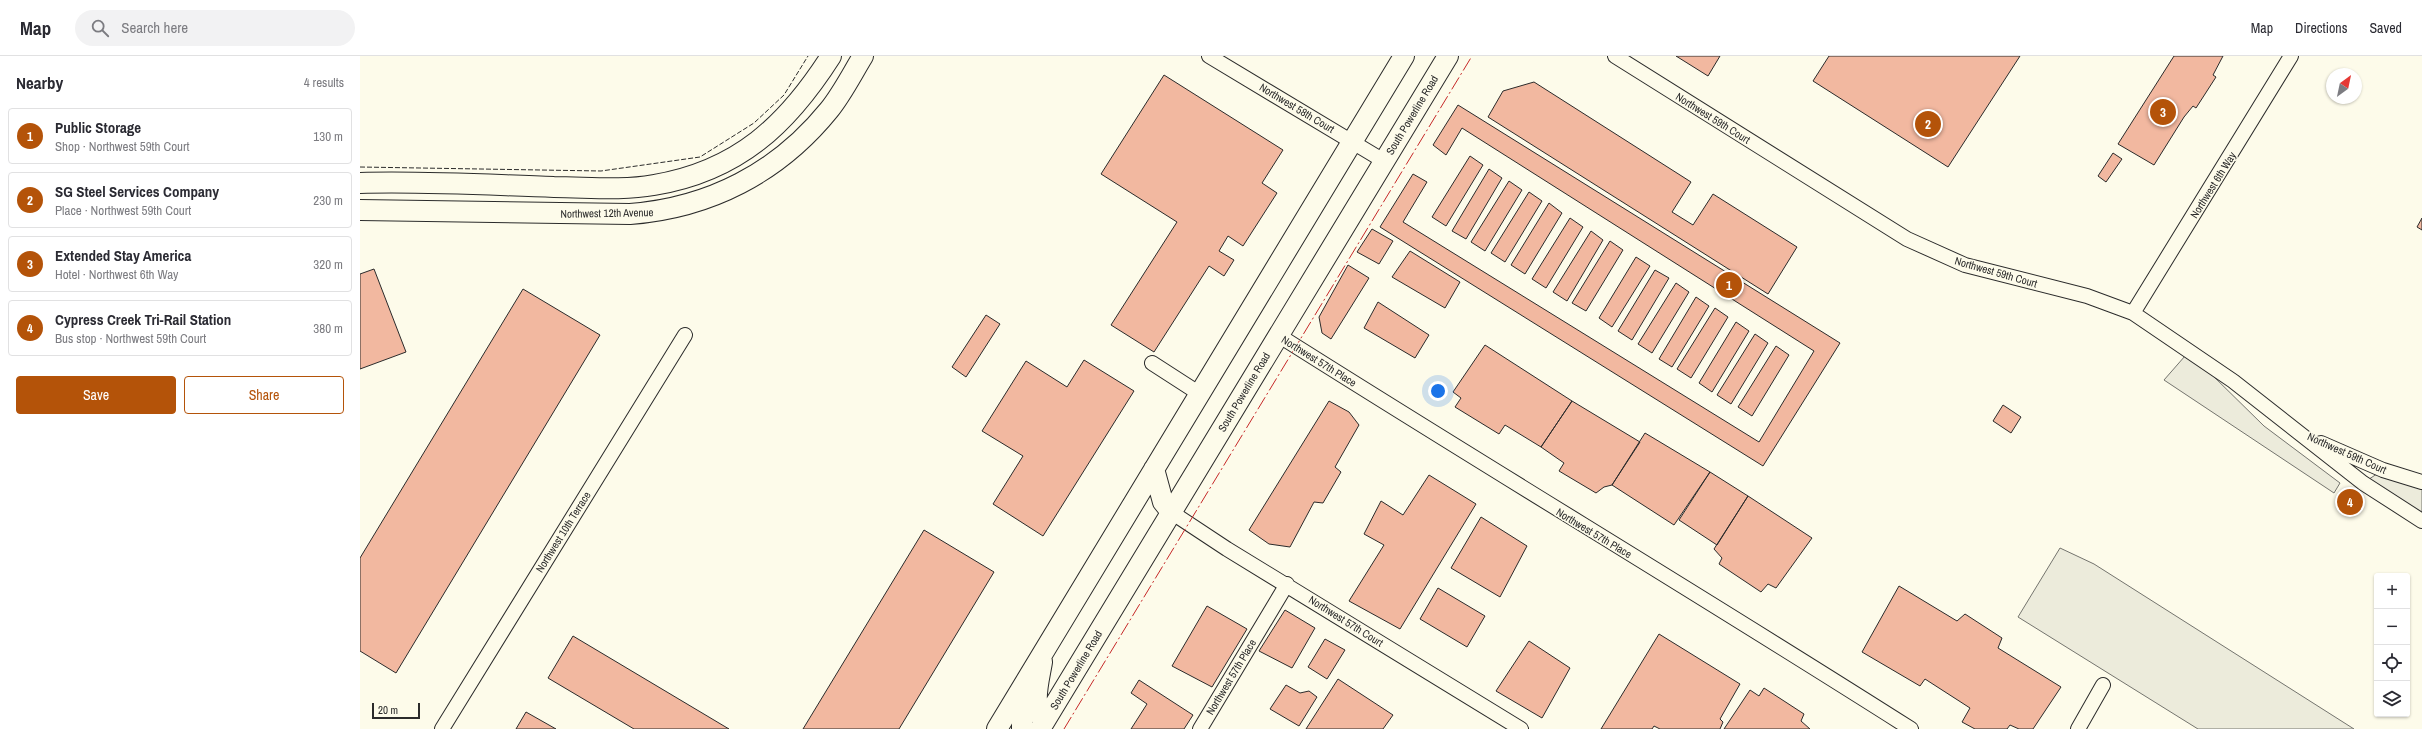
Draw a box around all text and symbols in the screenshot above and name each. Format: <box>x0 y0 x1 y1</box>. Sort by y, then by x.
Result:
search box <box>75 10 355 46</box>
text: Map <box>20 15 51 41</box>
icon: search <box>89 17 111 39</box>
text: Search here <box>121 17 188 38</box>
text: Map <box>2251 19 2273 37</box>
text: Directions <box>2295 19 2347 37</box>
text: Saved <box>2369 19 2402 37</box>
north arrow <box>2326 68 2362 104</box>
text: Nearby <box>16 71 63 94</box>
street label: South Powerline Road <box>1383 73 1441 157</box>
text: 4 results <box>304 74 344 91</box>
street label: Northwest 58th Court <box>1257 80 1338 136</box>
street label: Northwest 59th Court <box>1673 89 1753 147</box>
pin: 3 <box>2150 97 2176 127</box>
pin: 2 <box>1915 109 1941 139</box>
text: Public Storage <box>55 117 141 138</box>
text: 1 <box>27 128 33 145</box>
text: 130 m <box>313 128 343 145</box>
text: Shop · Northwest 59th Court <box>55 138 190 155</box>
street label: Northwest 6th Way <box>2187 149 2239 221</box>
text: SG Steel Services Company <box>55 181 219 202</box>
text: 2 <box>27 192 33 209</box>
text: 230 m <box>313 192 343 209</box>
text: Place · Northwest 59th Court <box>55 202 191 219</box>
street label: Northwest 12th Avenue <box>560 205 654 221</box>
text: Extended Stay America <box>55 245 191 266</box>
street label: Northwest 59th Court <box>1953 254 2039 291</box>
text: 3 <box>27 256 33 273</box>
text: 320 m <box>313 256 343 273</box>
text: Hotel · Northwest 6th Way <box>55 266 178 283</box>
pin: 1 <box>1716 270 1742 300</box>
text: Cypress Creek Tri-Rail Station <box>55 309 231 330</box>
text: 4 <box>27 320 33 337</box>
text: 380 m <box>313 320 343 337</box>
text: Bus stop · Northwest 59th Court <box>55 330 206 347</box>
street label: Northwest 57th Place <box>1279 332 1359 390</box>
street label: South Powerline Road <box>1215 350 1273 434</box>
button: Save <box>16 376 176 414</box>
button: Share <box>184 376 344 414</box>
your location <box>1428 381 1448 401</box>
street label: Northwest 59th Court <box>2305 429 2389 477</box>
pin: 4 <box>2337 487 2363 517</box>
street label: Northwest 10th Terrace <box>532 489 594 575</box>
street label: Northwest 57th Place <box>1554 505 1634 561</box>
map controls <box>2374 573 2410 717</box>
button: + <box>2374 573 2410 609</box>
street label: Northwest 57th Court <box>1306 592 1386 650</box>
button: − <box>2374 609 2410 645</box>
street label: South Powerline Road <box>1047 628 1105 712</box>
street label: Northwest 57th Place <box>1203 637 1259 717</box>
button: locate <box>2374 645 2410 681</box>
button: layers <box>2374 681 2410 717</box>
scale bar <box>372 701 420 720</box>
text: 20 m <box>378 703 398 717</box>

